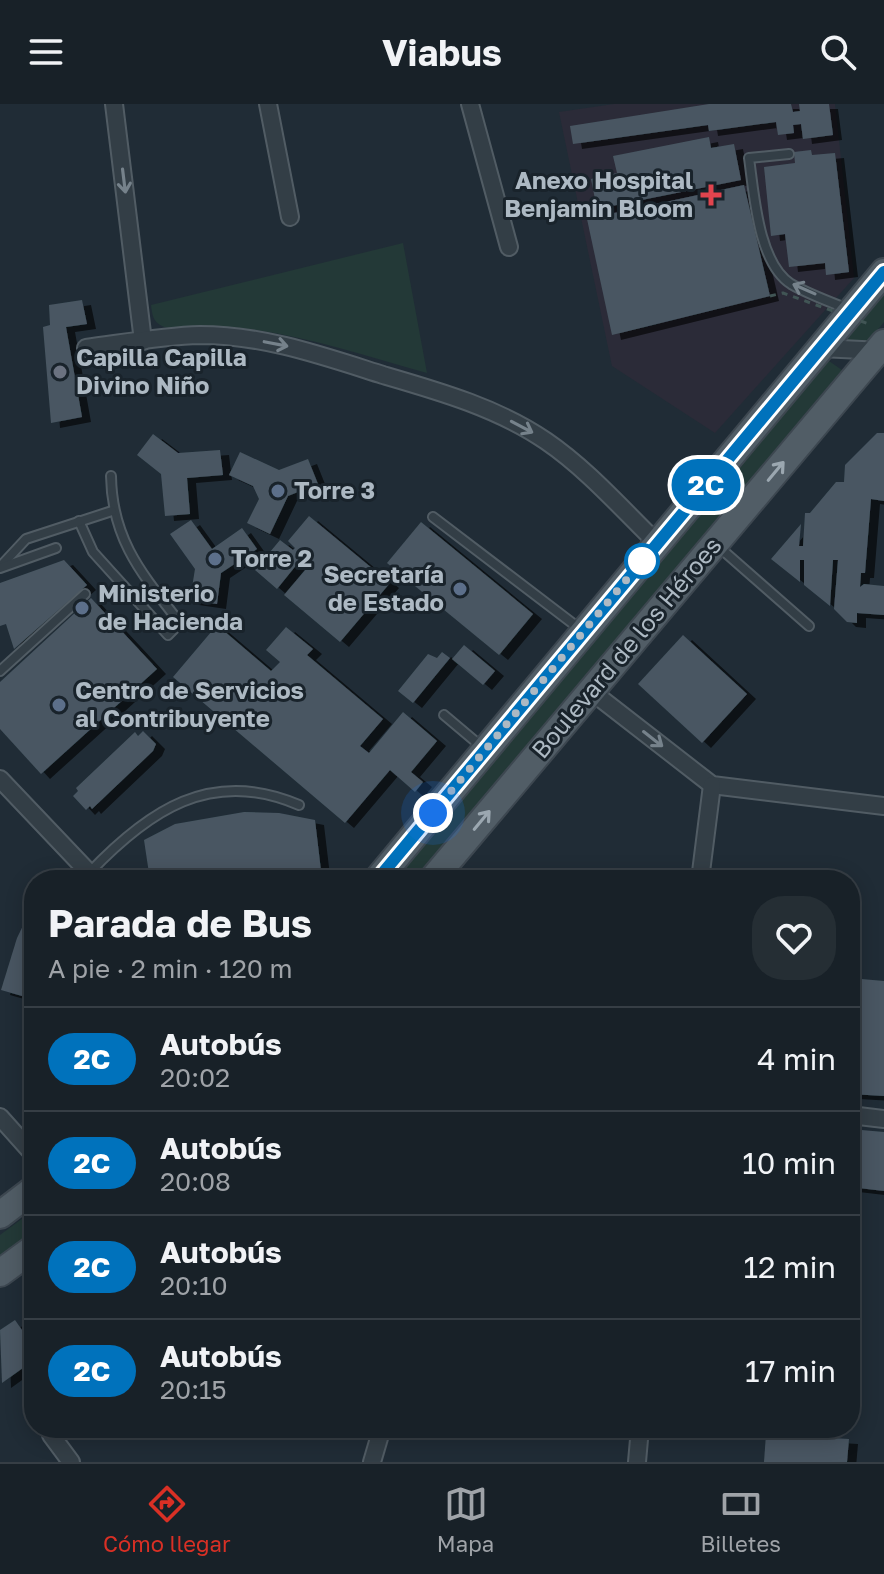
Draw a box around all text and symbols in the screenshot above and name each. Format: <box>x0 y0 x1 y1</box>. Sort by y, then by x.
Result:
icon: menu <box>24 30 68 74</box>
icon: search <box>816 30 860 74</box>
text: Viabus <box>382 31 502 74</box>
place label: Anexo Hospital Benjamin Bloom <box>504 165 693 222</box>
one-way arrow <box>116 168 131 194</box>
marker: Anexo Hospital Benjamin Bloom <box>700 184 722 206</box>
one-way arrow <box>792 281 816 296</box>
one-way arrow <box>263 337 288 352</box>
place label: Capilla Capilla Divino Niño <box>76 342 247 399</box>
marker: Capilla Capilla Divino Niño <box>51 363 69 381</box>
one-way arrow <box>509 420 533 435</box>
line badge: 2C <box>670 459 742 511</box>
one-way arrow <box>767 462 785 482</box>
text: 2C <box>688 468 724 501</box>
place label: Torre 3 <box>294 475 375 504</box>
marker: Torre 3 <box>269 482 287 500</box>
street label: Boulevard de los Héroes <box>525 531 727 763</box>
place label: Torre 2 <box>231 543 312 572</box>
unlabelled marker <box>625 544 659 578</box>
marker: Torre 2 <box>206 550 224 568</box>
place label: Secretaría de Estado <box>324 559 444 616</box>
place label: Ministerio de Hacienda <box>98 578 243 635</box>
marker: Secretaría de Estado <box>451 580 469 598</box>
marker: Ministerio de Hacienda <box>73 599 91 617</box>
place label: Centro de Servicios al Contribuyente <box>75 675 304 732</box>
marker: Centro de Servicios al Contribuyente <box>50 696 68 714</box>
one-way arrow <box>642 730 663 747</box>
your location <box>413 793 453 833</box>
one-way arrow <box>473 811 491 831</box>
button: heart <box>752 896 836 980</box>
text: Parada de Bus <box>48 900 312 945</box>
text: A pie · 2 min · 120 m <box>48 953 292 984</box>
text: Autobús <box>160 1026 282 1062</box>
text: 4 min <box>757 1041 836 1077</box>
text: 2C <box>74 1042 110 1075</box>
text: 20:02 <box>160 1062 230 1093</box>
text: Autobús <box>160 1130 282 1166</box>
text: 10 min <box>742 1145 836 1181</box>
text: 2C <box>74 1146 110 1179</box>
text: 20:08 <box>160 1166 231 1197</box>
text: Autobús <box>160 1234 282 1270</box>
text: 12 min <box>744 1249 836 1285</box>
text: 2C <box>74 1250 110 1283</box>
text: 20:10 <box>160 1270 228 1301</box>
text: Autobús <box>160 1338 282 1374</box>
text: 17 min <box>745 1353 836 1389</box>
text: 2C <box>74 1354 110 1387</box>
text: 20:15 <box>160 1374 227 1405</box>
tab: Cómo llegar <box>103 1482 231 1557</box>
tab: Mapa <box>437 1482 494 1557</box>
tab: Billetes <box>700 1482 781 1557</box>

